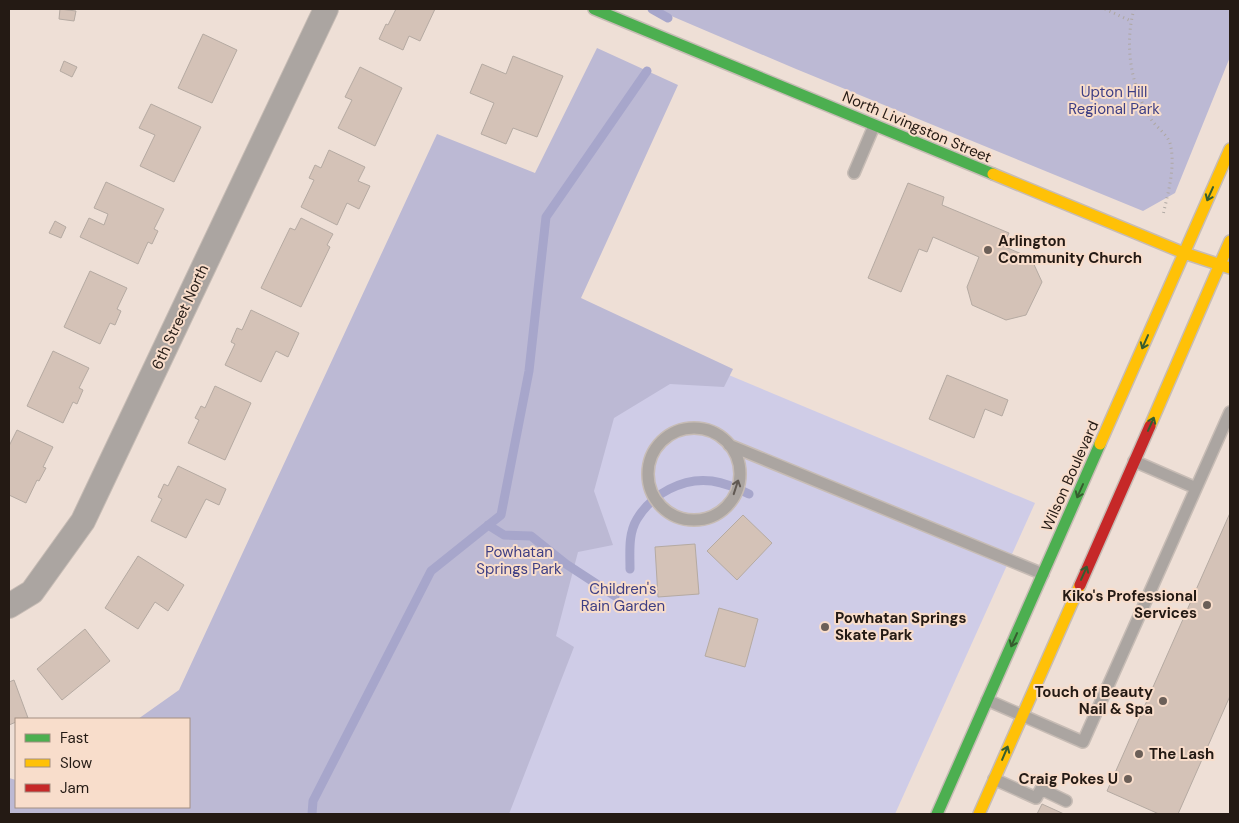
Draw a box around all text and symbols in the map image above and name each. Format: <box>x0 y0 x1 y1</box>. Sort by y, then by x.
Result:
park label: Upton Hill Regional Park <box>1068 82 1160 119</box>
street label: North Livingston Street <box>839 87 995 168</box>
one-way arrow <box>1205 186 1215 201</box>
place label: Arlington Community Church <box>998 231 1142 268</box>
marker: Arlington Community Church <box>982 244 994 256</box>
street label: 6th Street North <box>147 261 213 373</box>
one-way arrow <box>1139 334 1149 349</box>
one-way arrow <box>1146 417 1156 432</box>
street label: Wilson Boulevard <box>1037 418 1103 534</box>
one-way arrow <box>732 480 741 496</box>
one-way arrow <box>1074 483 1084 498</box>
park label: Powhatan Springs Park <box>476 542 562 579</box>
one-way arrow <box>1080 566 1090 581</box>
park label: Children's Rain Garden <box>581 579 665 616</box>
place label: Kiko's Professional Services <box>1062 586 1197 623</box>
marker: Kiko's Professional Services <box>1201 599 1213 611</box>
place label: Powhatan Springs Skate Park <box>835 608 966 645</box>
marker: Powhatan Springs Skate Park <box>819 621 831 633</box>
one-way arrow <box>1009 632 1019 647</box>
place label: Touch of Beauty Nail & Spa <box>1035 682 1153 719</box>
marker: Touch of Beauty Nail & Spa <box>1157 695 1169 707</box>
legend <box>15 718 190 808</box>
text: Fast <box>60 728 89 748</box>
place label: The Lash <box>1149 744 1214 764</box>
one-way arrow <box>1001 746 1010 761</box>
marker: The Lash <box>1133 748 1145 760</box>
text: Slow <box>60 753 93 773</box>
place label: Craig Pokes U <box>1019 769 1118 789</box>
marker: Craig Pokes U <box>1122 773 1134 785</box>
text: Jam <box>60 778 89 798</box>

